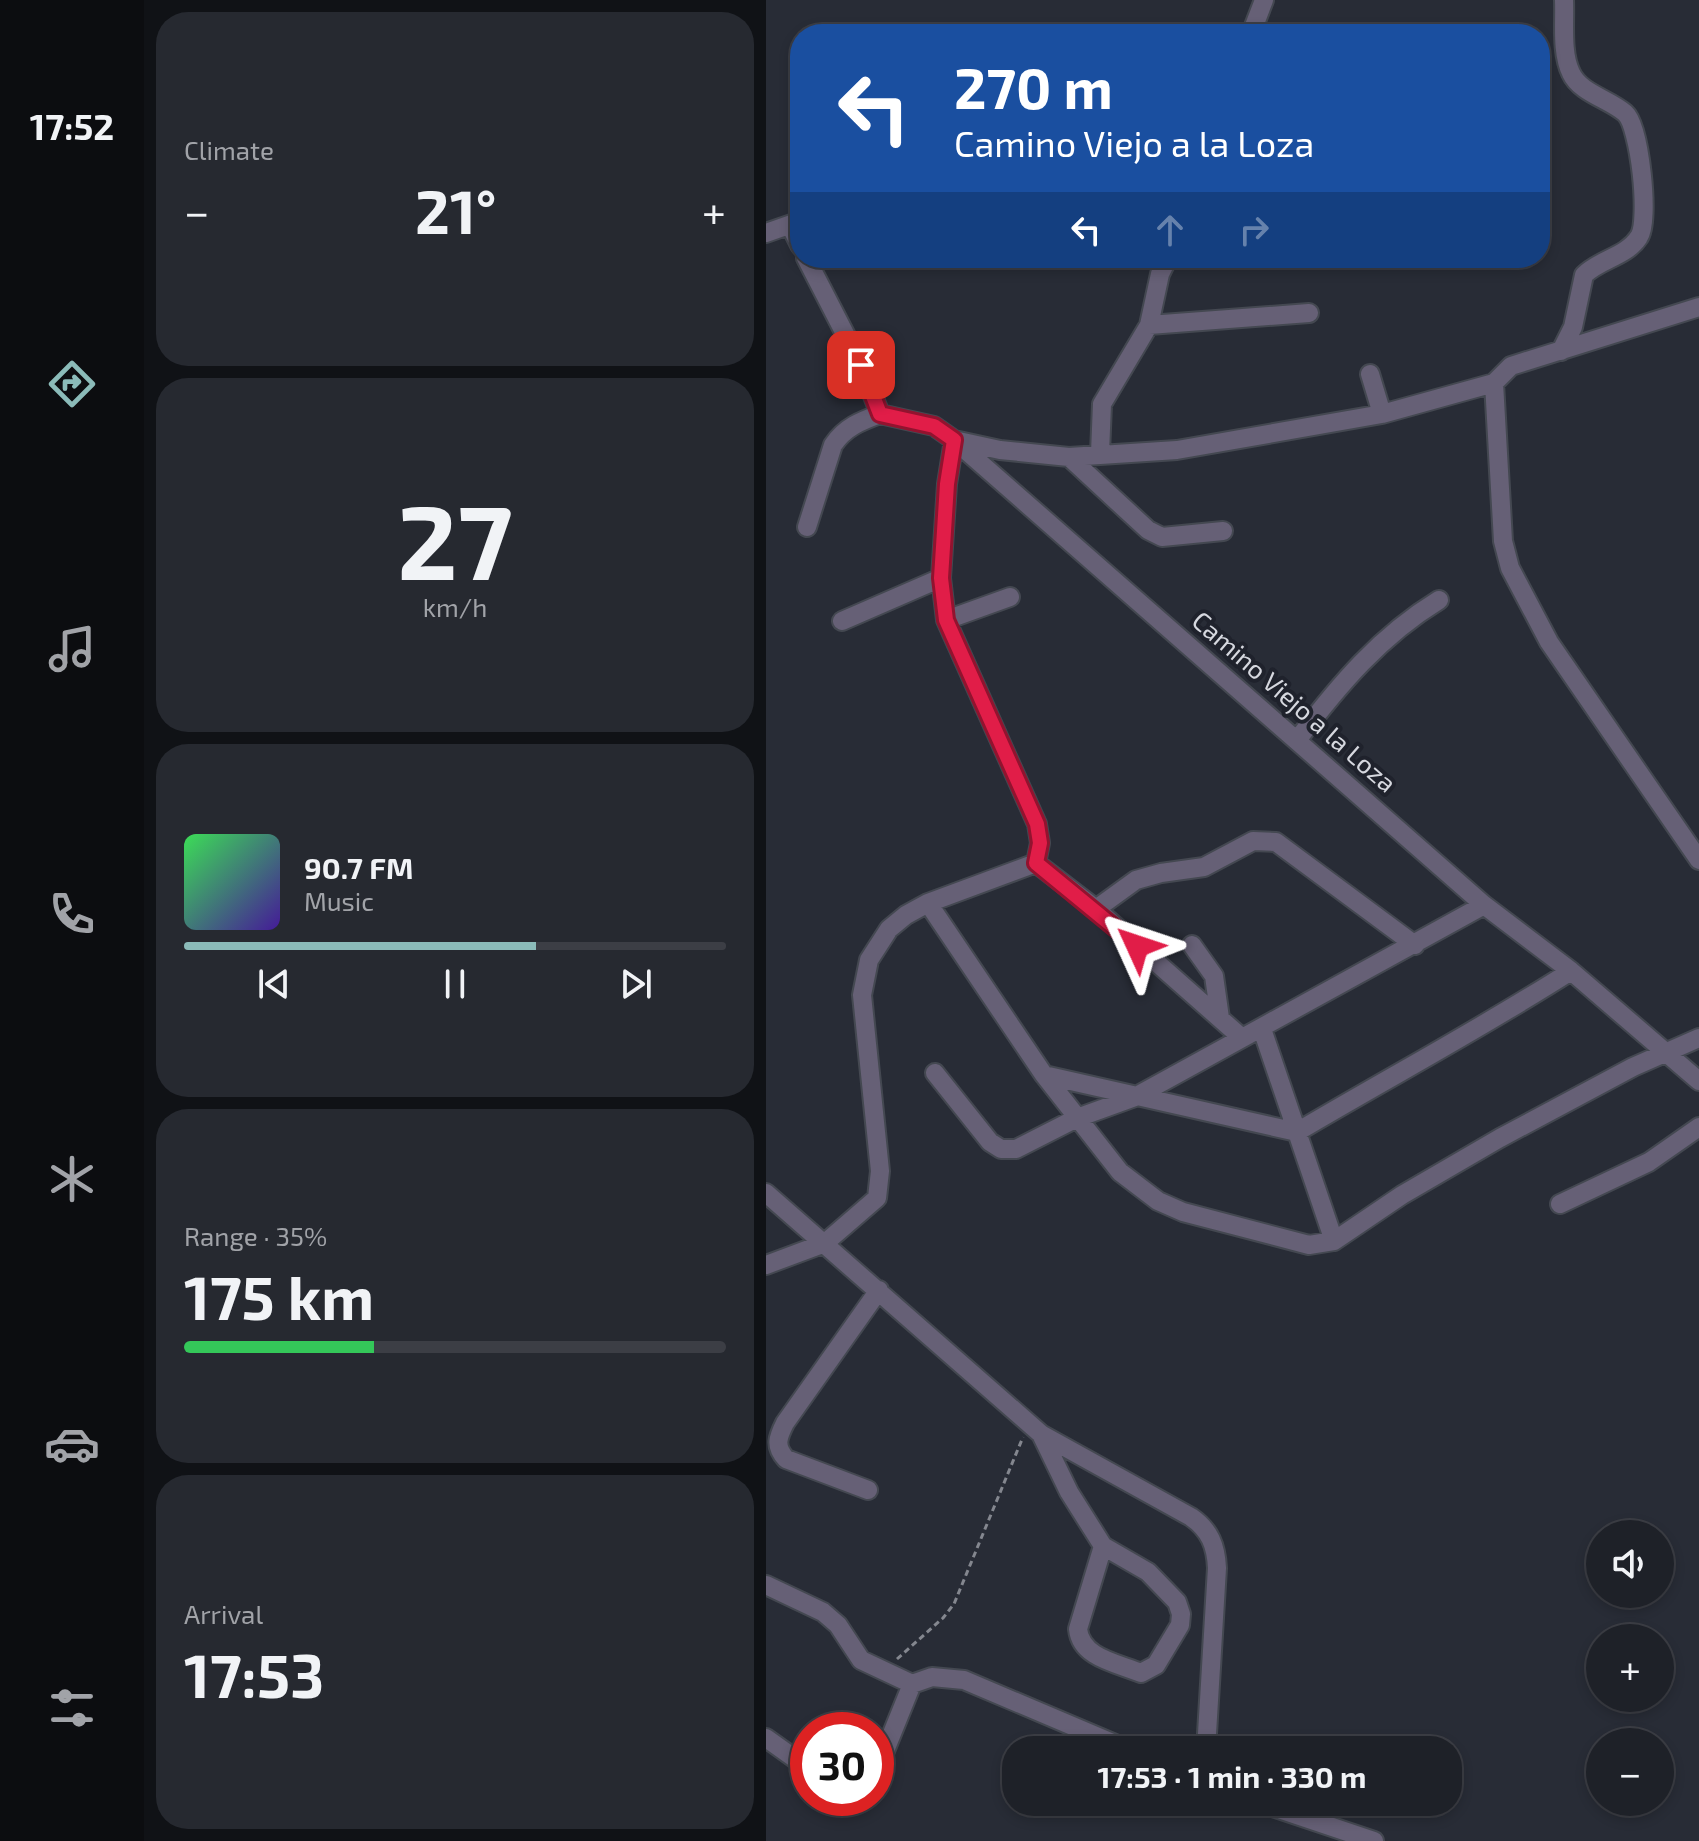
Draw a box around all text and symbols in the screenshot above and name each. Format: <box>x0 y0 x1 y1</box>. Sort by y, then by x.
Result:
text: 270 m <box>954 53 1113 120</box>
icon: left <box>822 56 926 160</box>
text: 17:52 <box>30 104 114 147</box>
text: Camino Viejo a la Loza <box>954 121 1314 164</box>
text: Climate <box>184 134 274 165</box>
text: 21° <box>415 174 496 246</box>
text: − <box>184 184 210 237</box>
text: + <box>702 184 726 237</box>
icon: left <box>1064 208 1108 252</box>
icon: ahead <box>1148 208 1192 252</box>
icon: right <box>1232 208 1276 252</box>
pin <box>827 331 895 399</box>
icon: arrive <box>839 343 883 387</box>
icon: directions <box>44 356 100 412</box>
text: 27 <box>397 476 513 601</box>
text: km/h <box>423 591 487 622</box>
street label: Camino Viejo a la Loza <box>1187 604 1403 798</box>
icon: music <box>44 621 100 677</box>
text: 90.7 FM <box>304 849 413 885</box>
text: Music <box>304 885 374 916</box>
icon: phone <box>44 886 100 942</box>
position arrow <box>1095 904 1179 988</box>
icon: previous <box>252 962 296 1006</box>
icon: pause <box>433 962 477 1006</box>
icon: next <box>614 962 658 1006</box>
icon: climate <box>44 1151 100 1207</box>
text: Range · 35% <box>184 1220 327 1251</box>
text: 175 km <box>184 1260 374 1332</box>
icon: car <box>44 1416 100 1472</box>
map controls <box>1586 1520 1674 1816</box>
button: sound <box>1586 1520 1674 1608</box>
text: Arrival <box>184 1598 263 1629</box>
button: + <box>1586 1624 1674 1712</box>
text: 17:53 <box>184 1638 324 1710</box>
icon: filters <box>44 1680 100 1736</box>
speed limit sign: 30 <box>790 1712 894 1816</box>
button: − <box>1586 1728 1674 1816</box>
text: 17:53 · 1 min · 330 m <box>1097 1758 1367 1794</box>

